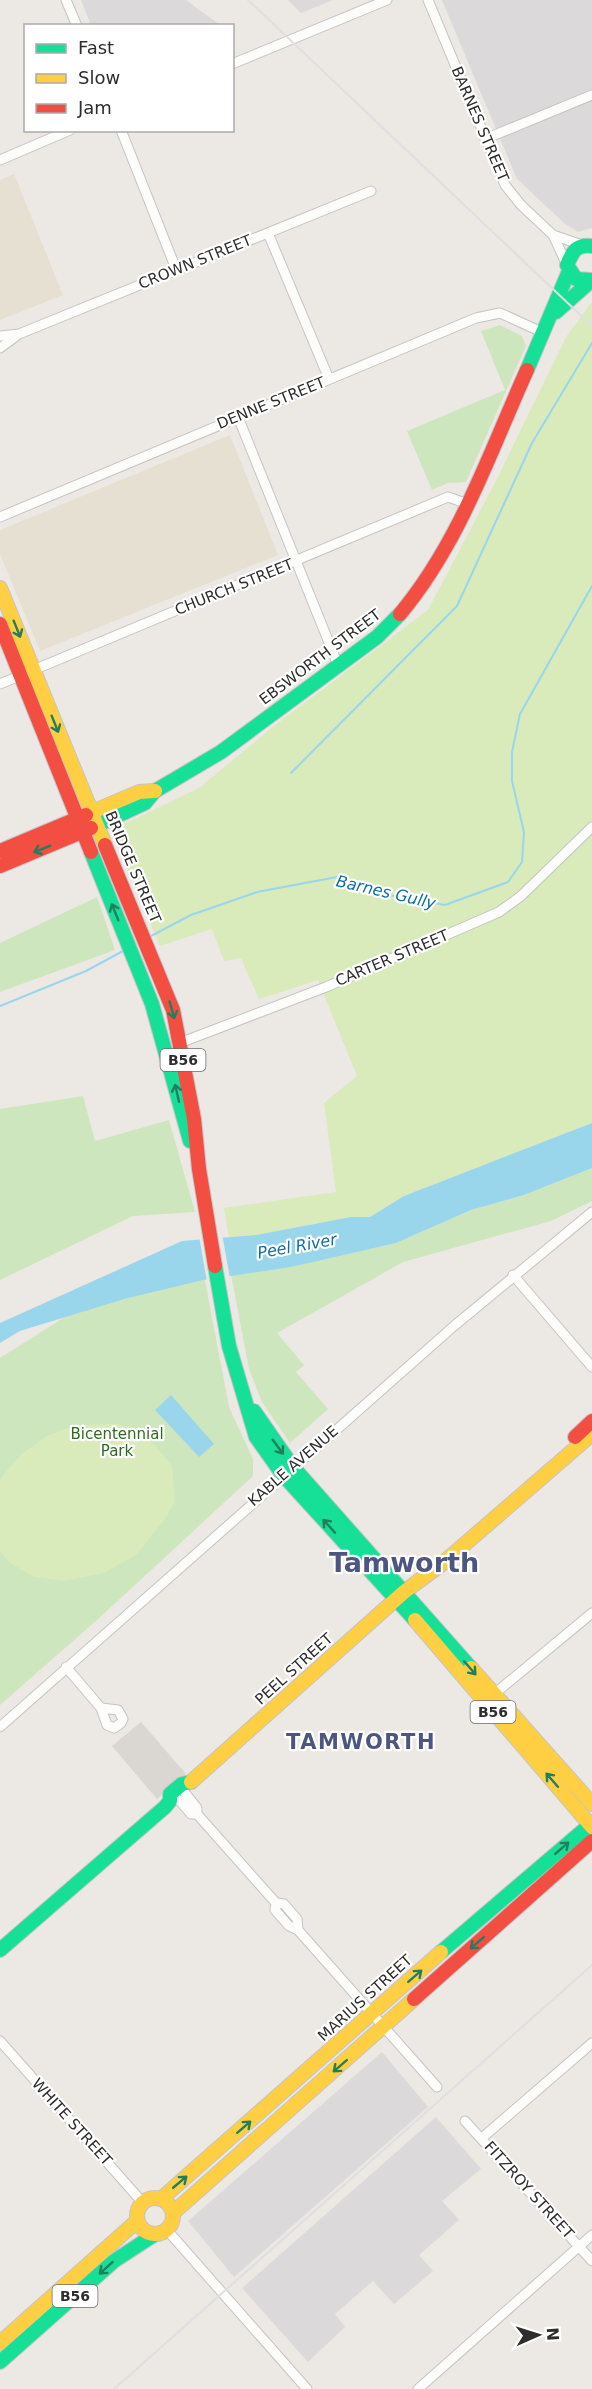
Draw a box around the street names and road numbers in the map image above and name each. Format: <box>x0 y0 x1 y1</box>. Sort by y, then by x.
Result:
street label: BARNES STREET <box>448 64 513 185</box>
street label: CROWN STREET <box>136 231 255 293</box>
street label: DENNE STREET <box>214 373 328 433</box>
street label: CHURCH STREET <box>172 555 297 619</box>
street label: EBSWORTH STREET <box>256 605 385 709</box>
street label: BRIDGE STREET <box>101 808 165 926</box>
street label: CARTER STREET <box>333 926 452 990</box>
road number: B56 <box>160 1049 206 1071</box>
street label: KABLE AVENUE <box>244 1422 342 1510</box>
street label: PEEL STREET <box>251 1629 337 1709</box>
road number: B56 <box>470 1701 516 1723</box>
street label: MARIUS STREET <box>314 1950 416 2045</box>
street label: WHITE STREET <box>28 2075 116 2170</box>
street label: FITZROY STREET <box>480 2138 578 2243</box>
road number: B56 <box>52 2285 98 2307</box>

